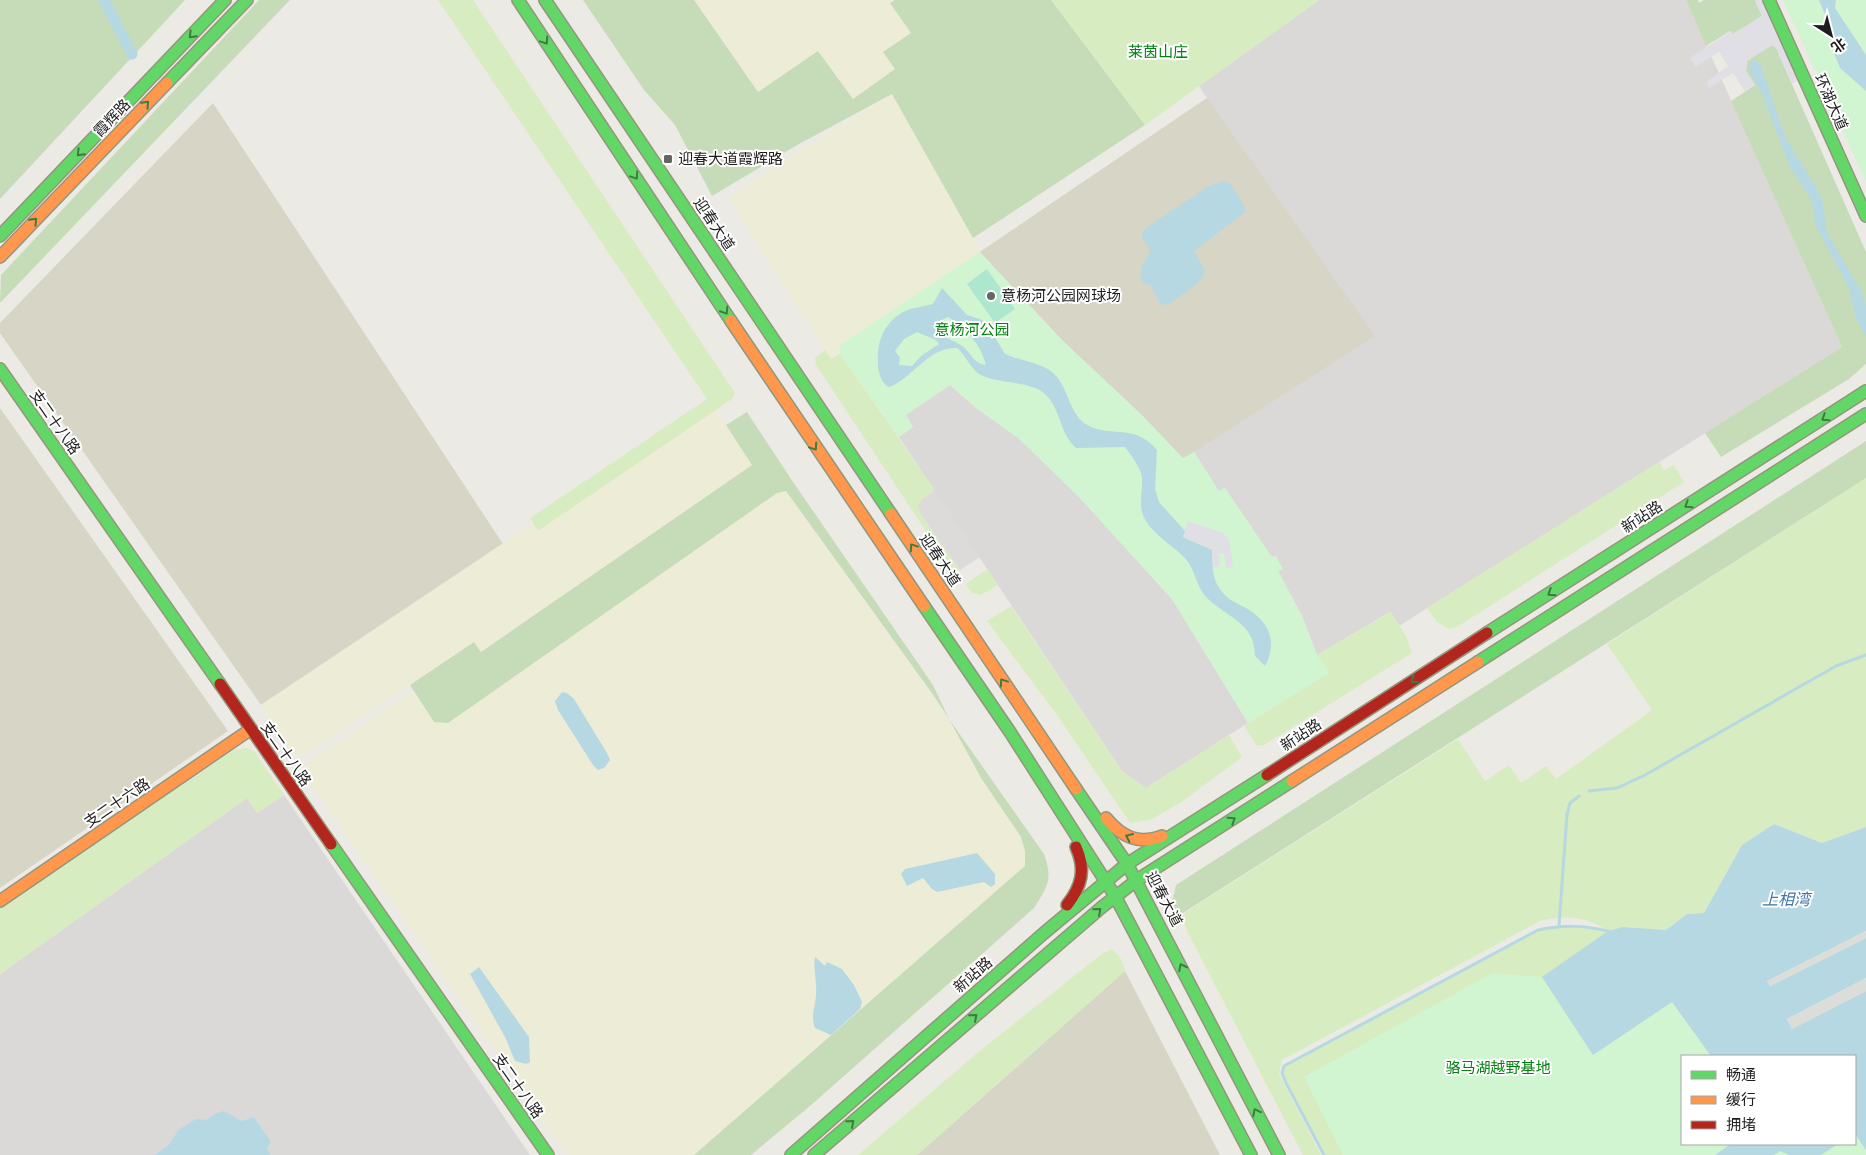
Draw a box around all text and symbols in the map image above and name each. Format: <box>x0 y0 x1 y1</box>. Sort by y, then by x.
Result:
north arrow <box>1806 10 1856 60</box>
one-way arrow <box>189 30 198 39</box>
text: 北 <box>1827 33 1850 58</box>
one-way arrow <box>539 35 548 44</box>
park label: 莱茵山庄 <box>1128 41 1188 62</box>
street label: 环湖大道 <box>1810 70 1853 133</box>
street label: 霞辉路 <box>88 94 135 141</box>
one-way arrow <box>140 101 149 110</box>
one-way arrow <box>76 147 85 156</box>
place label: 迎春大道霞辉路 <box>678 148 783 169</box>
marker: 迎春大道霞辉路 <box>662 153 674 165</box>
one-way arrow <box>629 170 638 180</box>
street label: 迎春大道 <box>689 193 740 254</box>
one-way arrow <box>28 218 37 227</box>
place label: 意杨河公园网球场 <box>1001 285 1121 306</box>
marker: 意杨河公园网球场 <box>985 290 997 302</box>
one-way arrow <box>719 305 728 315</box>
park label: 意杨河公园 <box>934 319 1010 340</box>
street label: 支二十八路 <box>25 385 86 458</box>
one-way arrow <box>1821 411 1830 421</box>
one-way arrow <box>808 441 817 450</box>
street label: 新站路 <box>1617 496 1666 538</box>
one-way arrow <box>1684 499 1693 509</box>
street label: 迎春大道 <box>915 529 966 590</box>
one-way arrow <box>909 543 919 552</box>
one-way arrow <box>1548 587 1557 596</box>
one-way arrow <box>1411 674 1420 684</box>
one-way arrow <box>1000 678 1009 687</box>
street label: 新站路 <box>1276 714 1325 756</box>
street label: 支二十八路 <box>256 717 317 790</box>
street label: 支二十六路 <box>80 773 154 832</box>
one-way arrow <box>1226 816 1235 826</box>
one-way arrow <box>1125 833 1134 844</box>
street label: 迎春大道 <box>1141 867 1188 930</box>
water label: 上相湾 <box>1762 888 1813 911</box>
one-way arrow <box>1092 908 1101 917</box>
street label: 新站路 <box>949 952 997 997</box>
one-way arrow <box>1178 963 1188 972</box>
one-way arrow <box>969 1014 978 1023</box>
street label: 支二十八路 <box>488 1049 549 1122</box>
legend <box>1681 1055 1856 1145</box>
park label: 骆马湖越野基地 <box>1445 1057 1551 1078</box>
text: 畅通 <box>1726 1064 1756 1085</box>
text: 缓行 <box>1726 1089 1756 1110</box>
one-way arrow <box>1252 1108 1262 1117</box>
text: 拥堵 <box>1726 1114 1756 1135</box>
one-way arrow <box>845 1121 854 1129</box>

